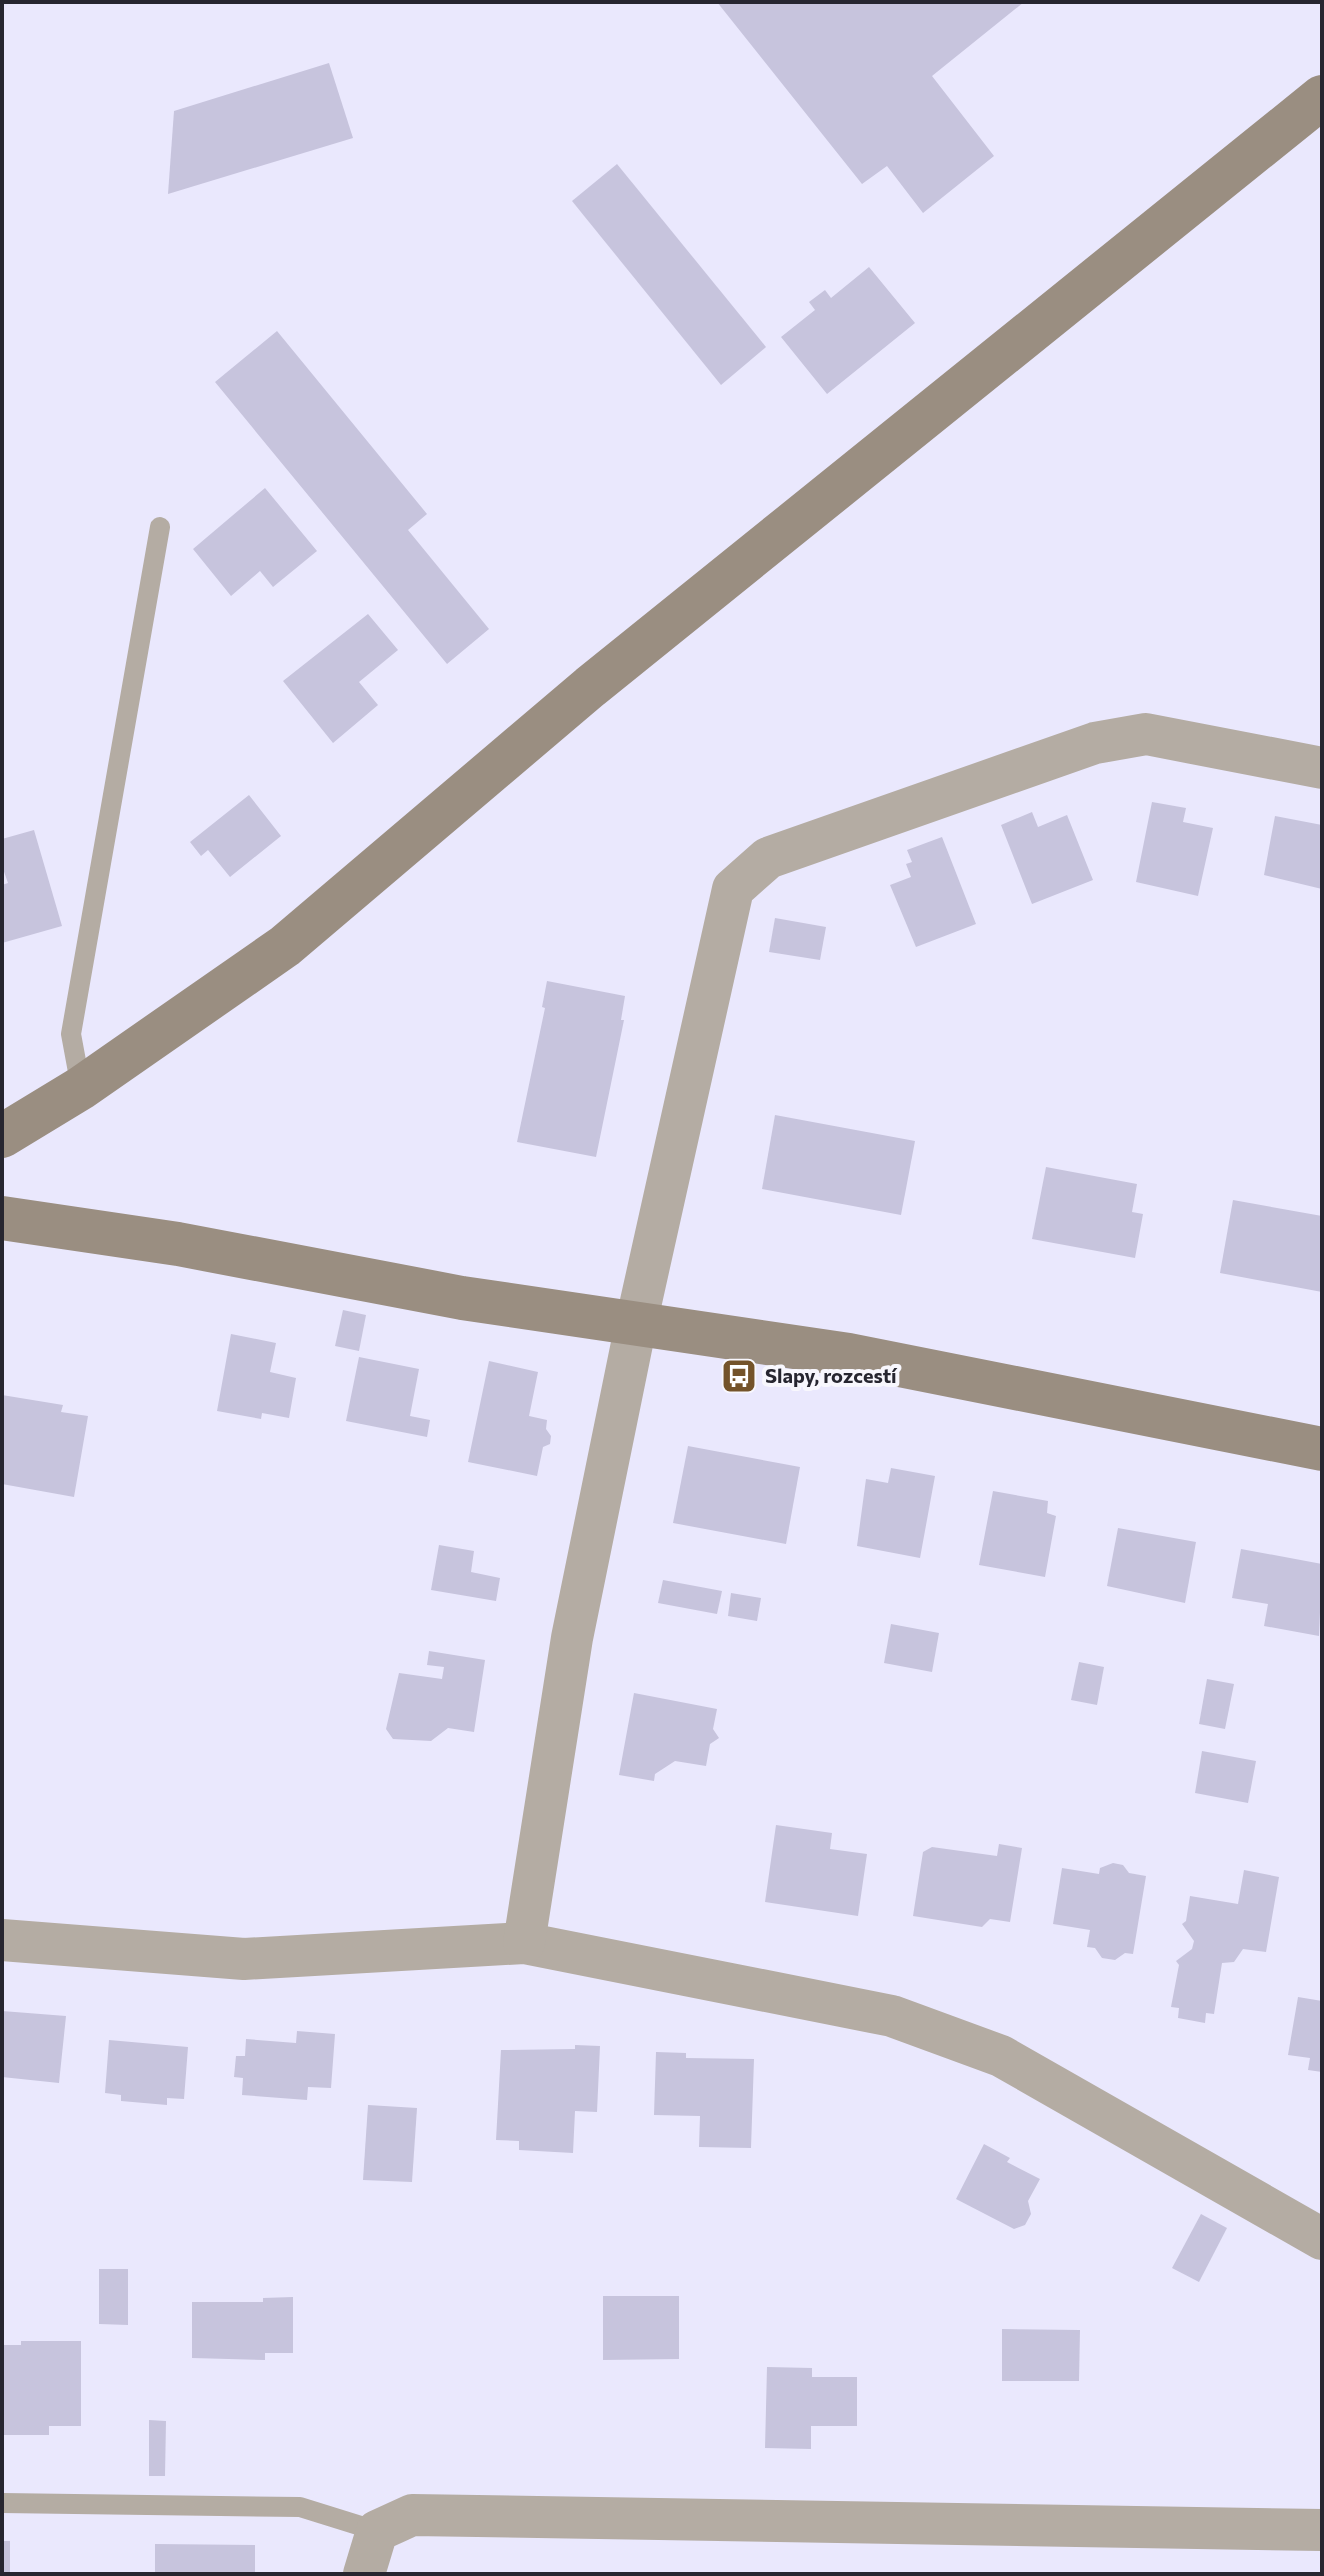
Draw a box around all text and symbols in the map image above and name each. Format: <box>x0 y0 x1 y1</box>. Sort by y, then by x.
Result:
bus stop icon: Slapy, rozcestí <box>720 1357 758 1395</box>
place label: Slapy, rozcestí <box>765 1363 898 1387</box>

